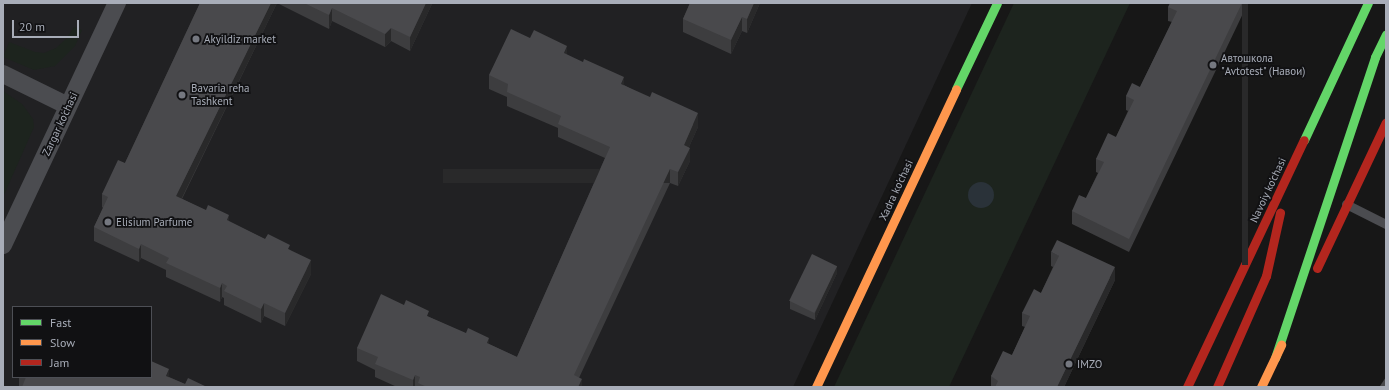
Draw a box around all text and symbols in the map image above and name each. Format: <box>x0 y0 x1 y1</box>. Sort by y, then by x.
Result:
scale bar <box>14 12 81 38</box>
text: 20 m <box>19 19 45 34</box>
place label: Akyildiz market <box>204 32 276 46</box>
marker: Akyildiz market <box>191 34 201 44</box>
place label: Автошкола "Avtotest" (Навои) <box>1221 52 1305 78</box>
marker: Автошкола "Avtotest" (Навои) <box>1208 60 1218 70</box>
place label: Bavaria reha Tashkent <box>191 82 250 108</box>
marker: Bavaria reha Tashkent <box>176 89 188 101</box>
street label: Zargar ko'chasi <box>39 90 81 158</box>
street label: Navoiy ko'chasi <box>1247 155 1289 225</box>
street label: Xadra ko'chasi <box>876 157 916 223</box>
place label: Elisium Parfume <box>116 215 192 229</box>
marker: Elisium Parfume <box>103 217 113 227</box>
legend <box>12 306 152 378</box>
text: Fast <box>50 315 71 330</box>
text: Slow <box>50 335 75 350</box>
text: Jam <box>50 355 69 370</box>
place label: IMZO <box>1077 357 1102 371</box>
marker: IMZO <box>1064 359 1074 369</box>

